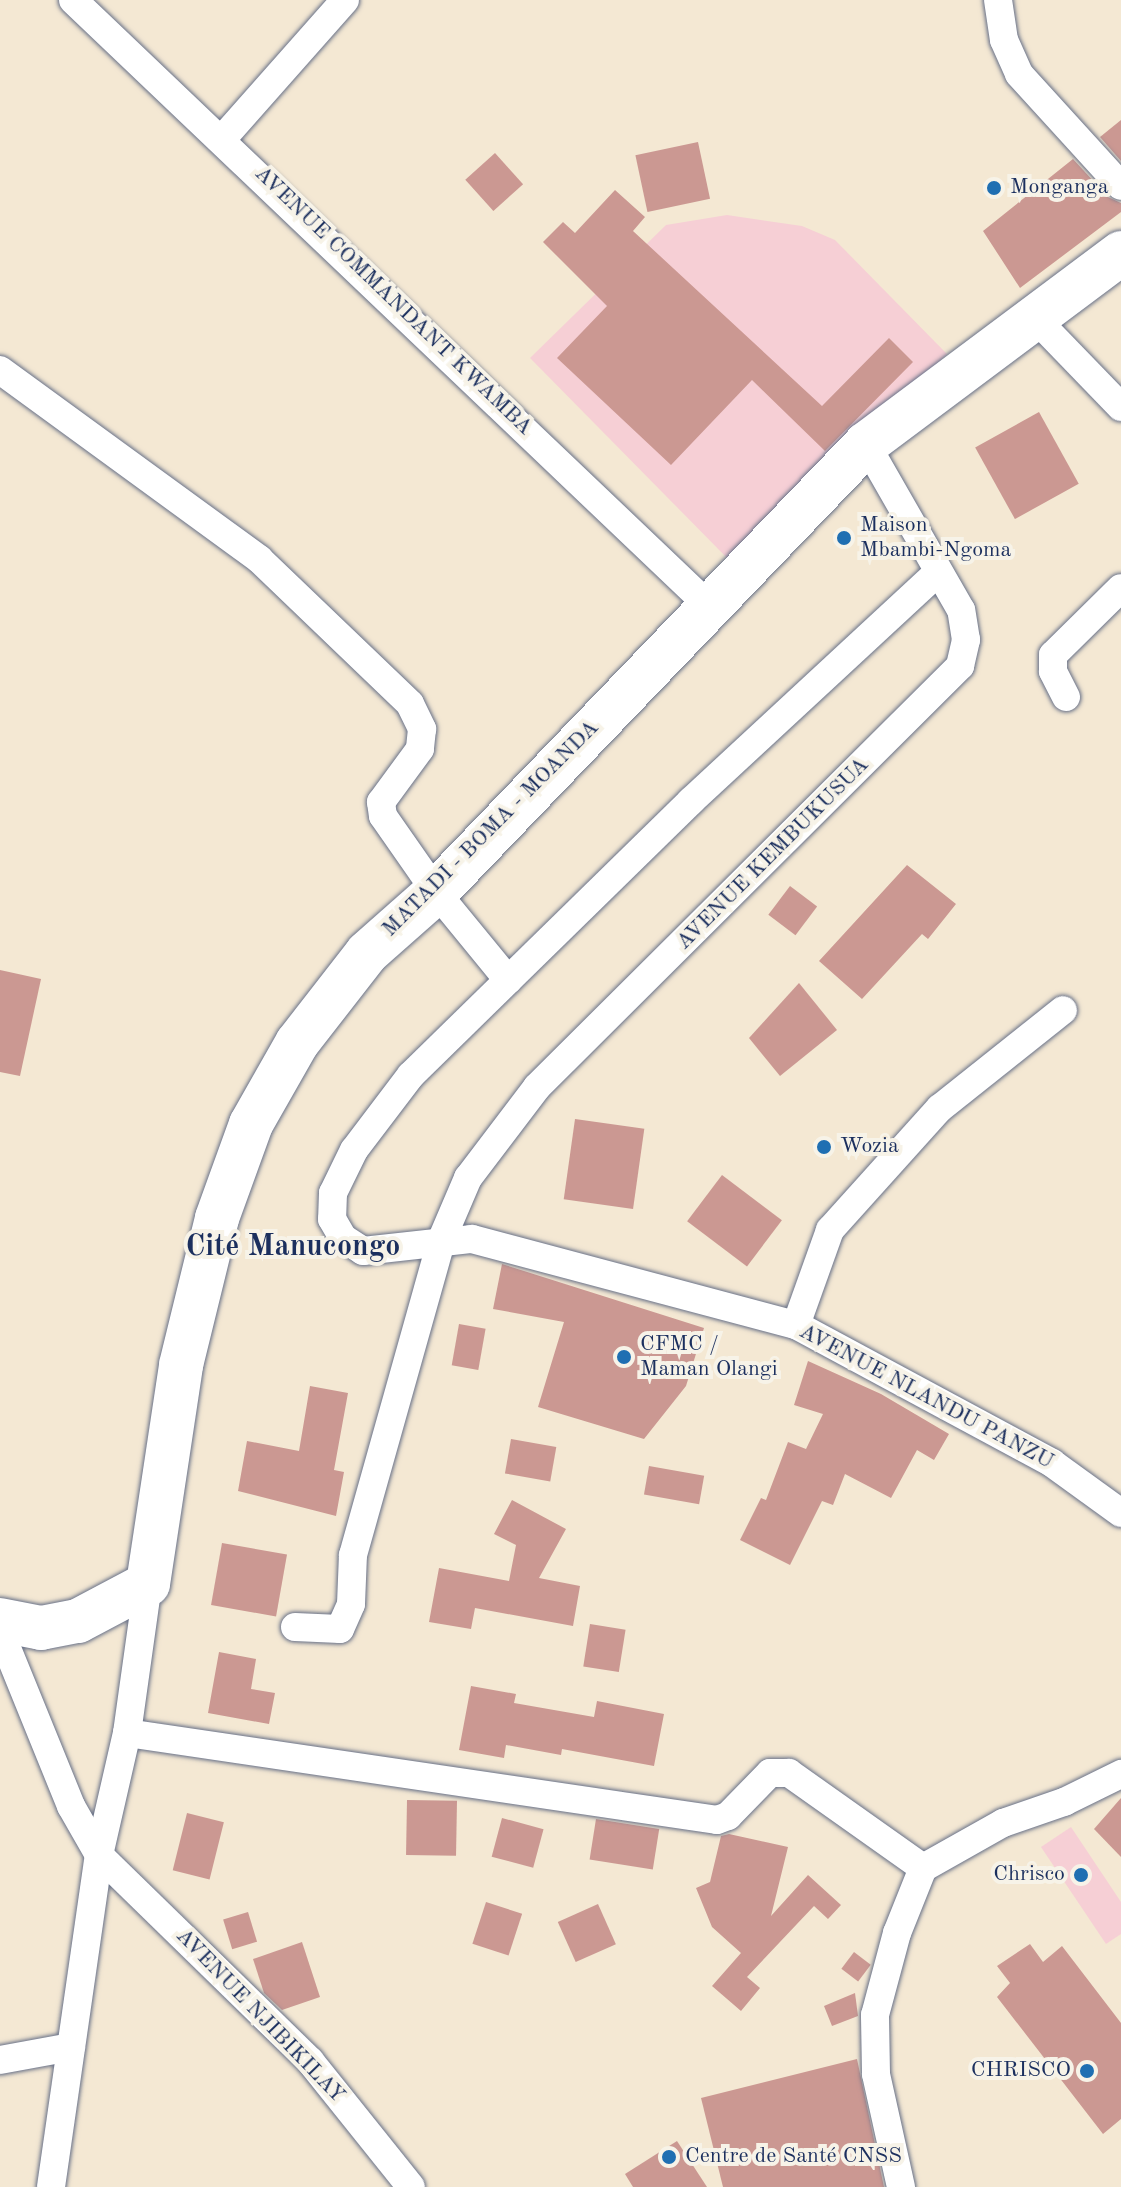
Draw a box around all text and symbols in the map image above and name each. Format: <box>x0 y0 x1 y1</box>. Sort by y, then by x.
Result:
street label: AVENUE COMMANDANT KWAMBA <box>249 161 537 441</box>
place label: Monganga <box>1010 175 1109 201</box>
marker: Monganga <box>985 179 1003 197</box>
place label: Maison Mbambi-Ngoma <box>860 512 1011 564</box>
marker: Maison Mbambi-Ngoma <box>835 529 853 547</box>
street label: MATADI - BOMA - MOANDA <box>377 715 605 943</box>
street label: AVENUE KEMBUKUSUA <box>671 752 875 956</box>
place label: Wozia <box>840 1134 899 1160</box>
marker: Wozia <box>815 1138 833 1156</box>
district label: Cité Manucongo <box>186 1229 400 1265</box>
street label: AVENUE NLANDU PANZU <box>794 1319 1058 1475</box>
place label: CFMC / Maman Olangi <box>640 1331 778 1382</box>
marker: CFMC / Maman Olangi <box>615 1348 633 1366</box>
place label: Chrisco <box>993 1862 1065 1888</box>
marker: Chrisco <box>1072 1866 1090 1884</box>
street label: AVENUE NJIBIKILAY <box>170 1923 350 2109</box>
place label: CHRISCO <box>971 2058 1071 2084</box>
marker: CHRISCO <box>1078 2062 1096 2080</box>
place label: Centre de Santé CNSS <box>685 2144 902 2170</box>
marker: Centre de Santé CNSS <box>660 2148 678 2166</box>

